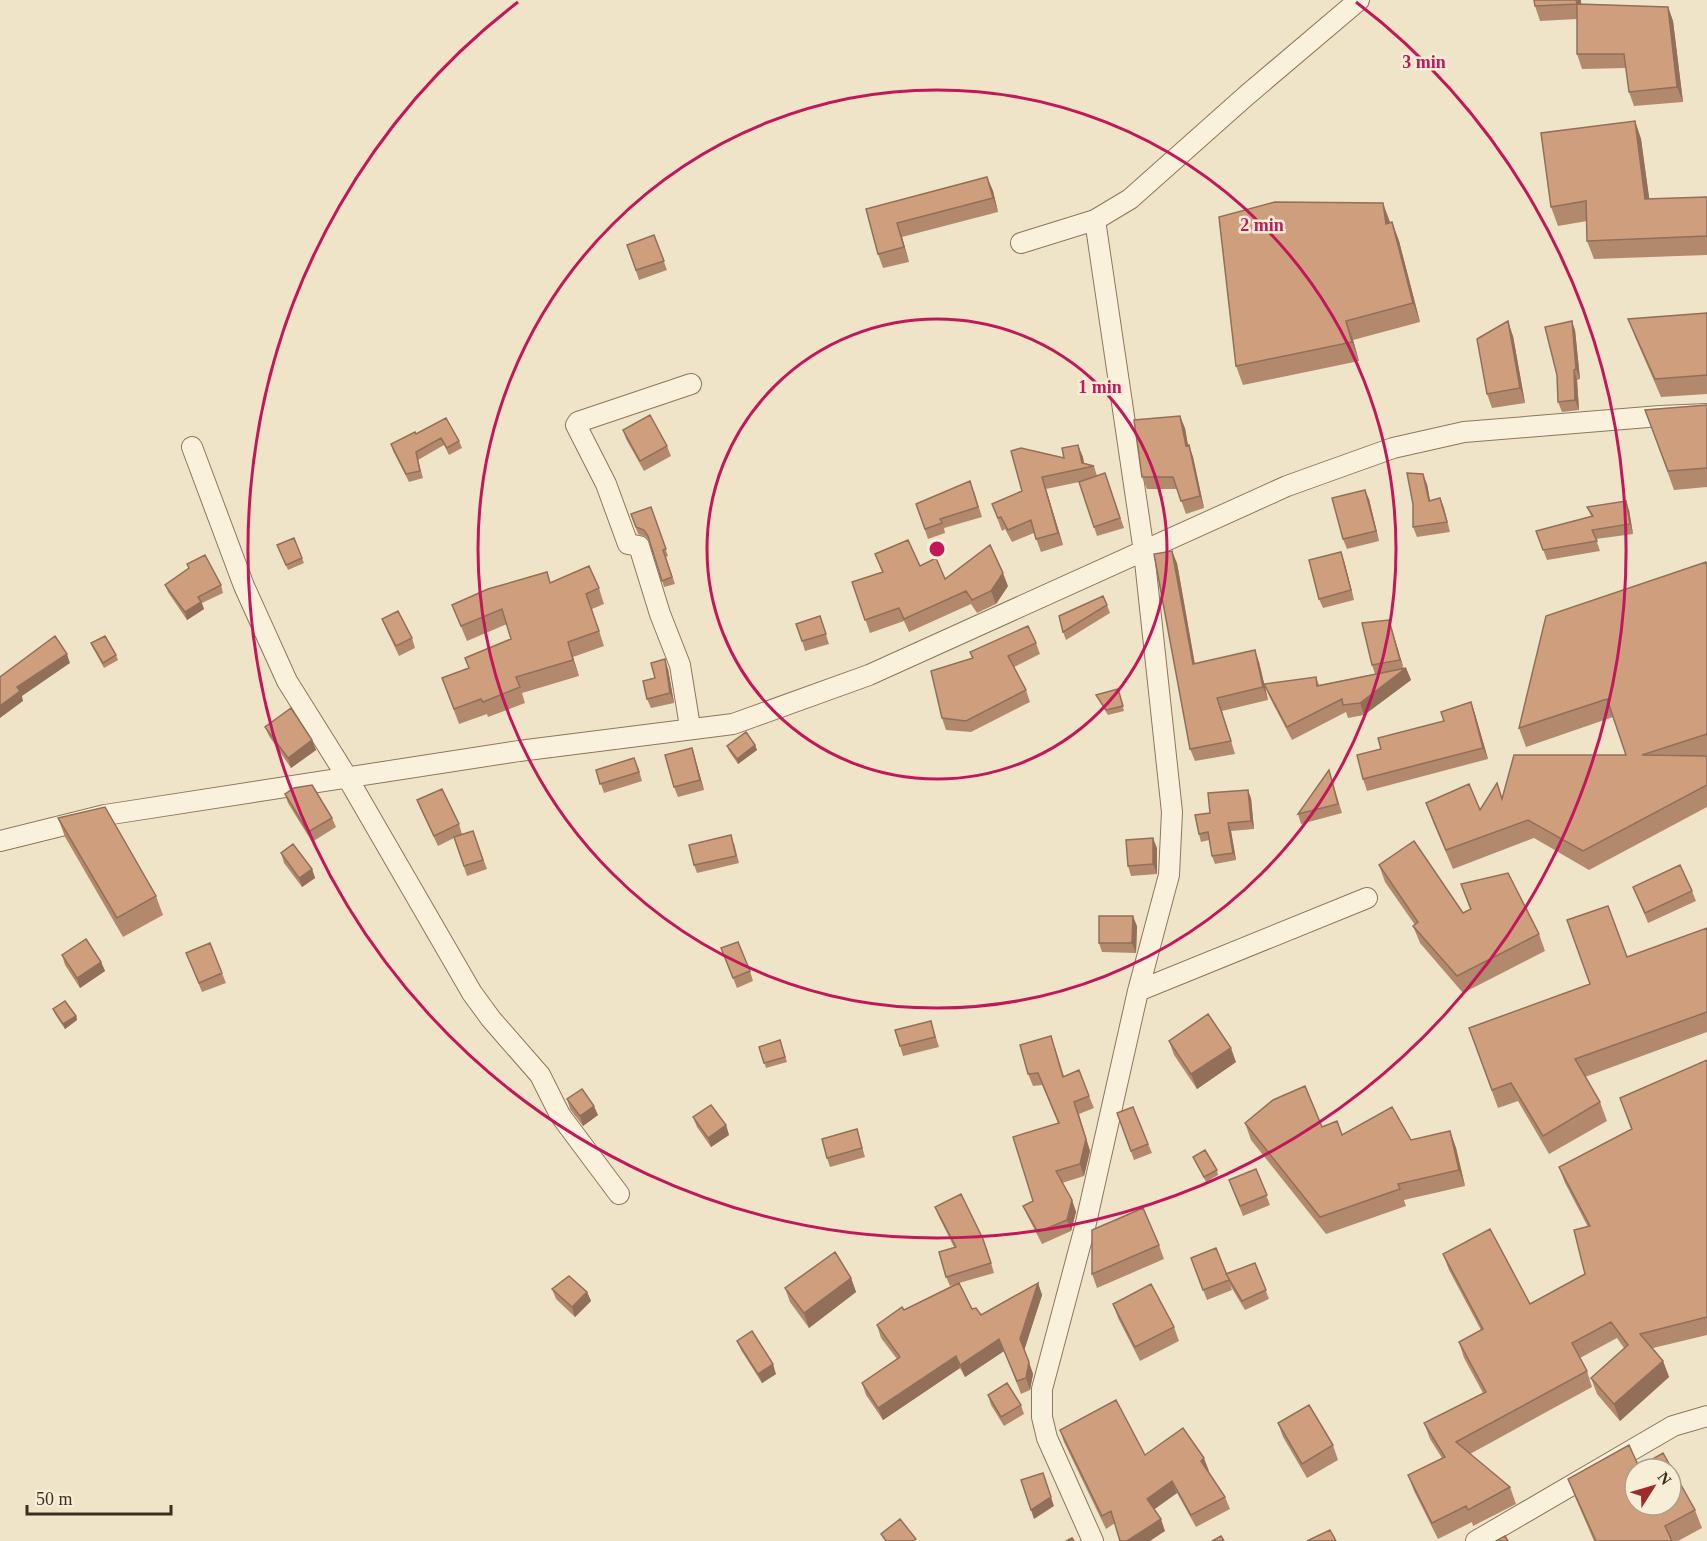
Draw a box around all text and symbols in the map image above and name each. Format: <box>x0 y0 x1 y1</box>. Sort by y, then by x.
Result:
text: 3 min <box>1402 52 1446 72</box>
text: 2 min <box>1240 215 1284 235</box>
text: 1 min <box>1078 377 1122 397</box>
centre of rings <box>927 539 947 559</box>
north arrow <box>1623 1457 1683 1517</box>
text: N <box>1654 1469 1675 1488</box>
scale bar <box>27 1478 171 1516</box>
text: 50 m <box>36 1489 73 1509</box>

